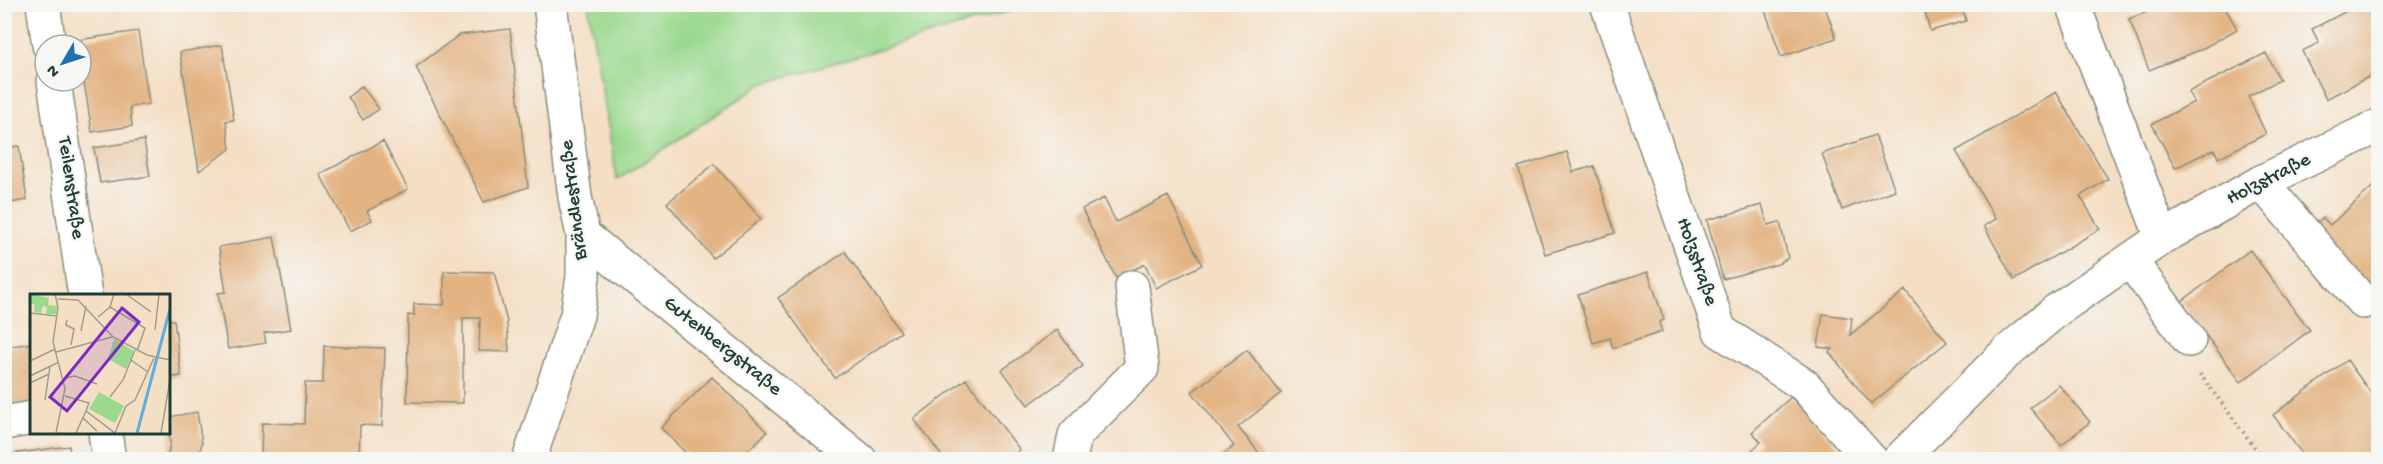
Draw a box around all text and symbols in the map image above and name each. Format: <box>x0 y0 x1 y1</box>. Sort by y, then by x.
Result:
north arrow <box>33 33 93 93</box>
text: N <box>43 60 65 80</box>
street label: Teilenstraße <box>51 135 89 241</box>
street label: Brändlestraße <box>556 138 594 262</box>
street label: Holzstraße <box>2223 149 2315 211</box>
street label: Holzstraße <box>1670 215 1722 310</box>
street label: Gutenbergstraße <box>658 292 786 402</box>
inset map <box>30 294 170 434</box>

